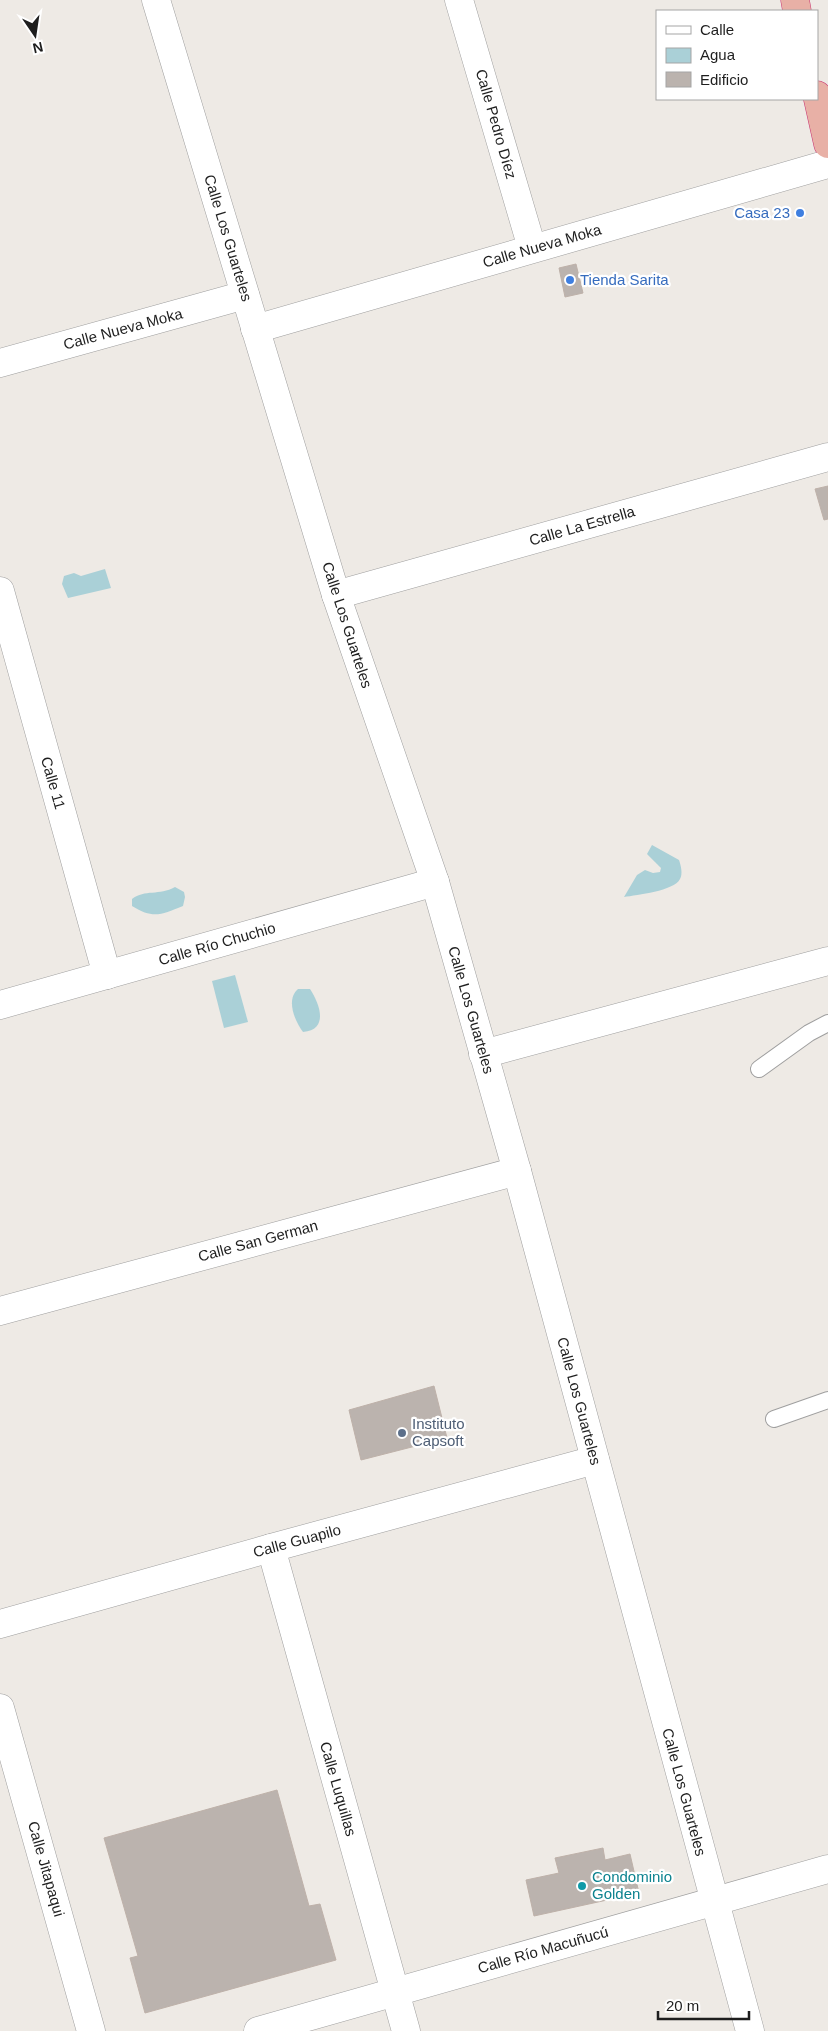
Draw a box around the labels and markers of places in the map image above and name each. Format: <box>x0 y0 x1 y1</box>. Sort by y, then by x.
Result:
place label: Casa 23 <box>734 204 790 221</box>
marker: Casa 23 <box>794 207 806 219</box>
place label: Tienda Sarita <box>580 271 669 288</box>
marker: Tienda Sarita <box>564 274 576 286</box>
place label: Instituto Capsoft <box>412 1415 465 1449</box>
marker: Instituto Capsoft <box>396 1427 408 1439</box>
place label: Condominio Golden <box>592 1868 672 1902</box>
marker: Condominio Golden <box>576 1880 588 1892</box>

